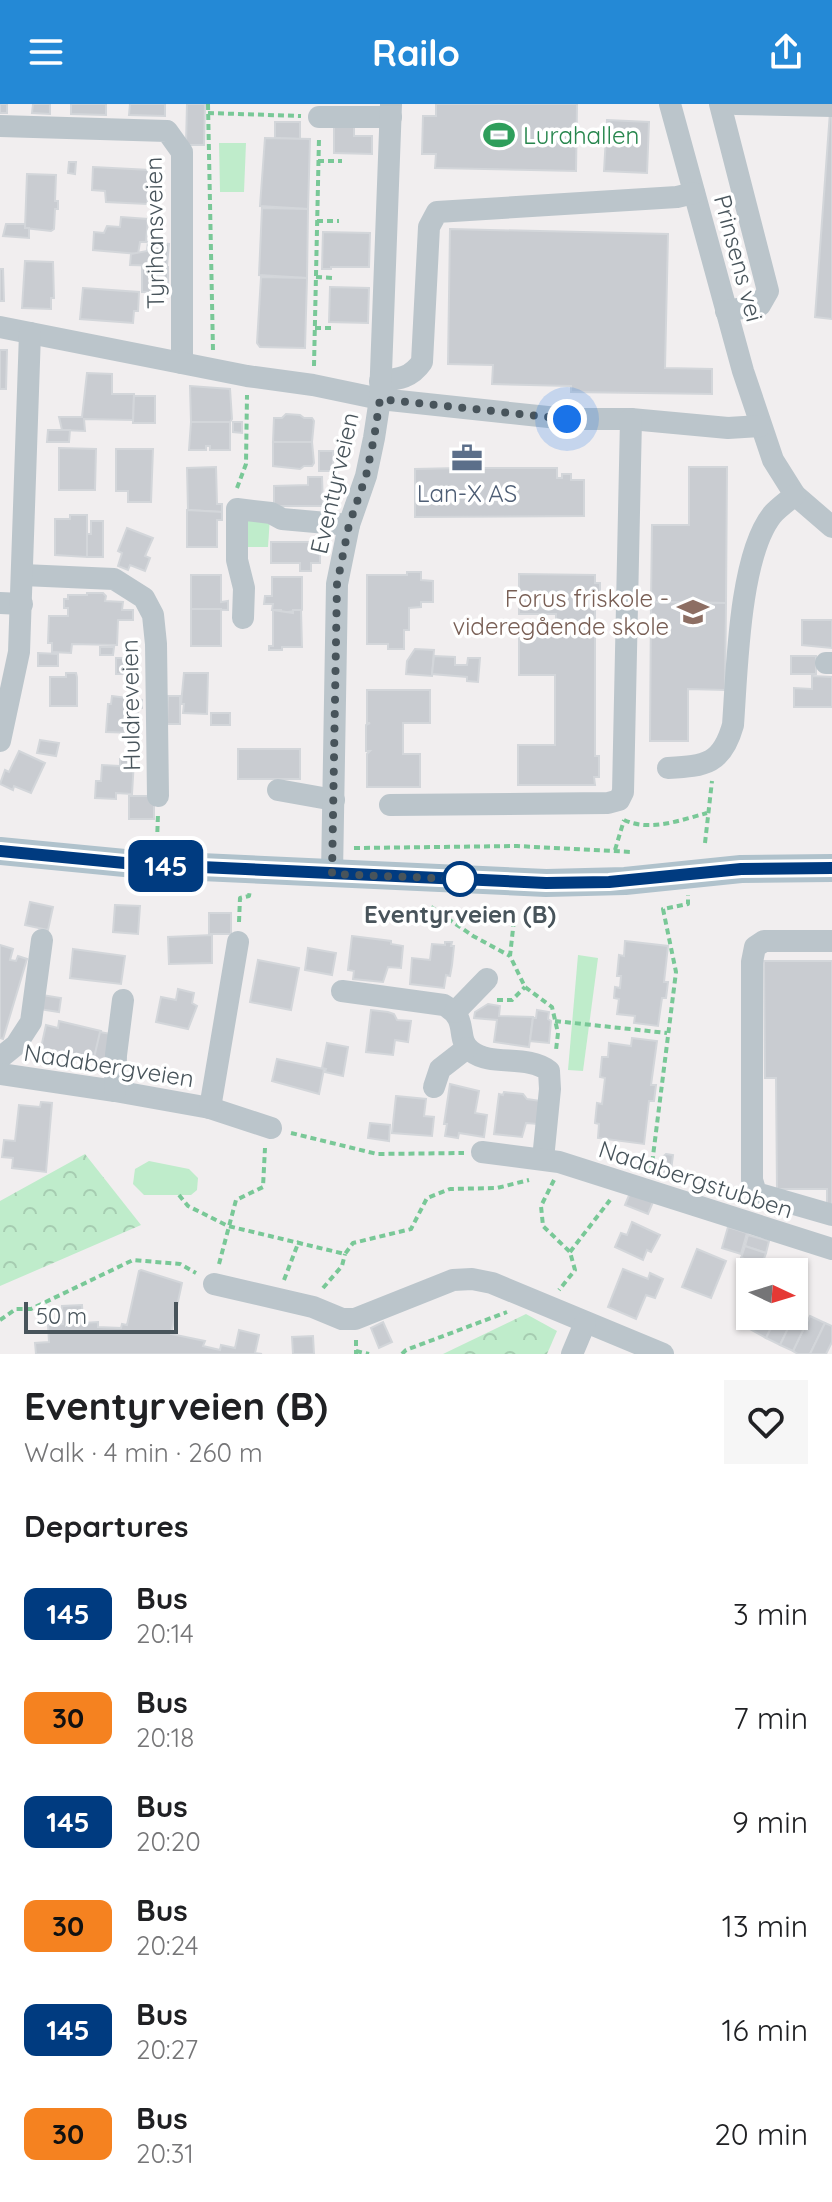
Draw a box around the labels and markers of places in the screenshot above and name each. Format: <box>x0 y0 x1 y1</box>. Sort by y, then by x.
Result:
sports icon: Lurahallen <box>482 118 516 152</box>
place label: Lurahallen <box>523 120 639 150</box>
office icon: Lan-X AS <box>450 441 484 475</box>
place label: Lan-X AS <box>417 478 517 508</box>
place label: Forus friskole - videregående skole <box>453 583 669 641</box>
school or university icon: Forus friskole - videregående skole <box>676 595 710 629</box>
marker: Eventyrveien (B) <box>443 862 477 896</box>
place label: Eventyrveien (B) <box>364 899 556 929</box>

